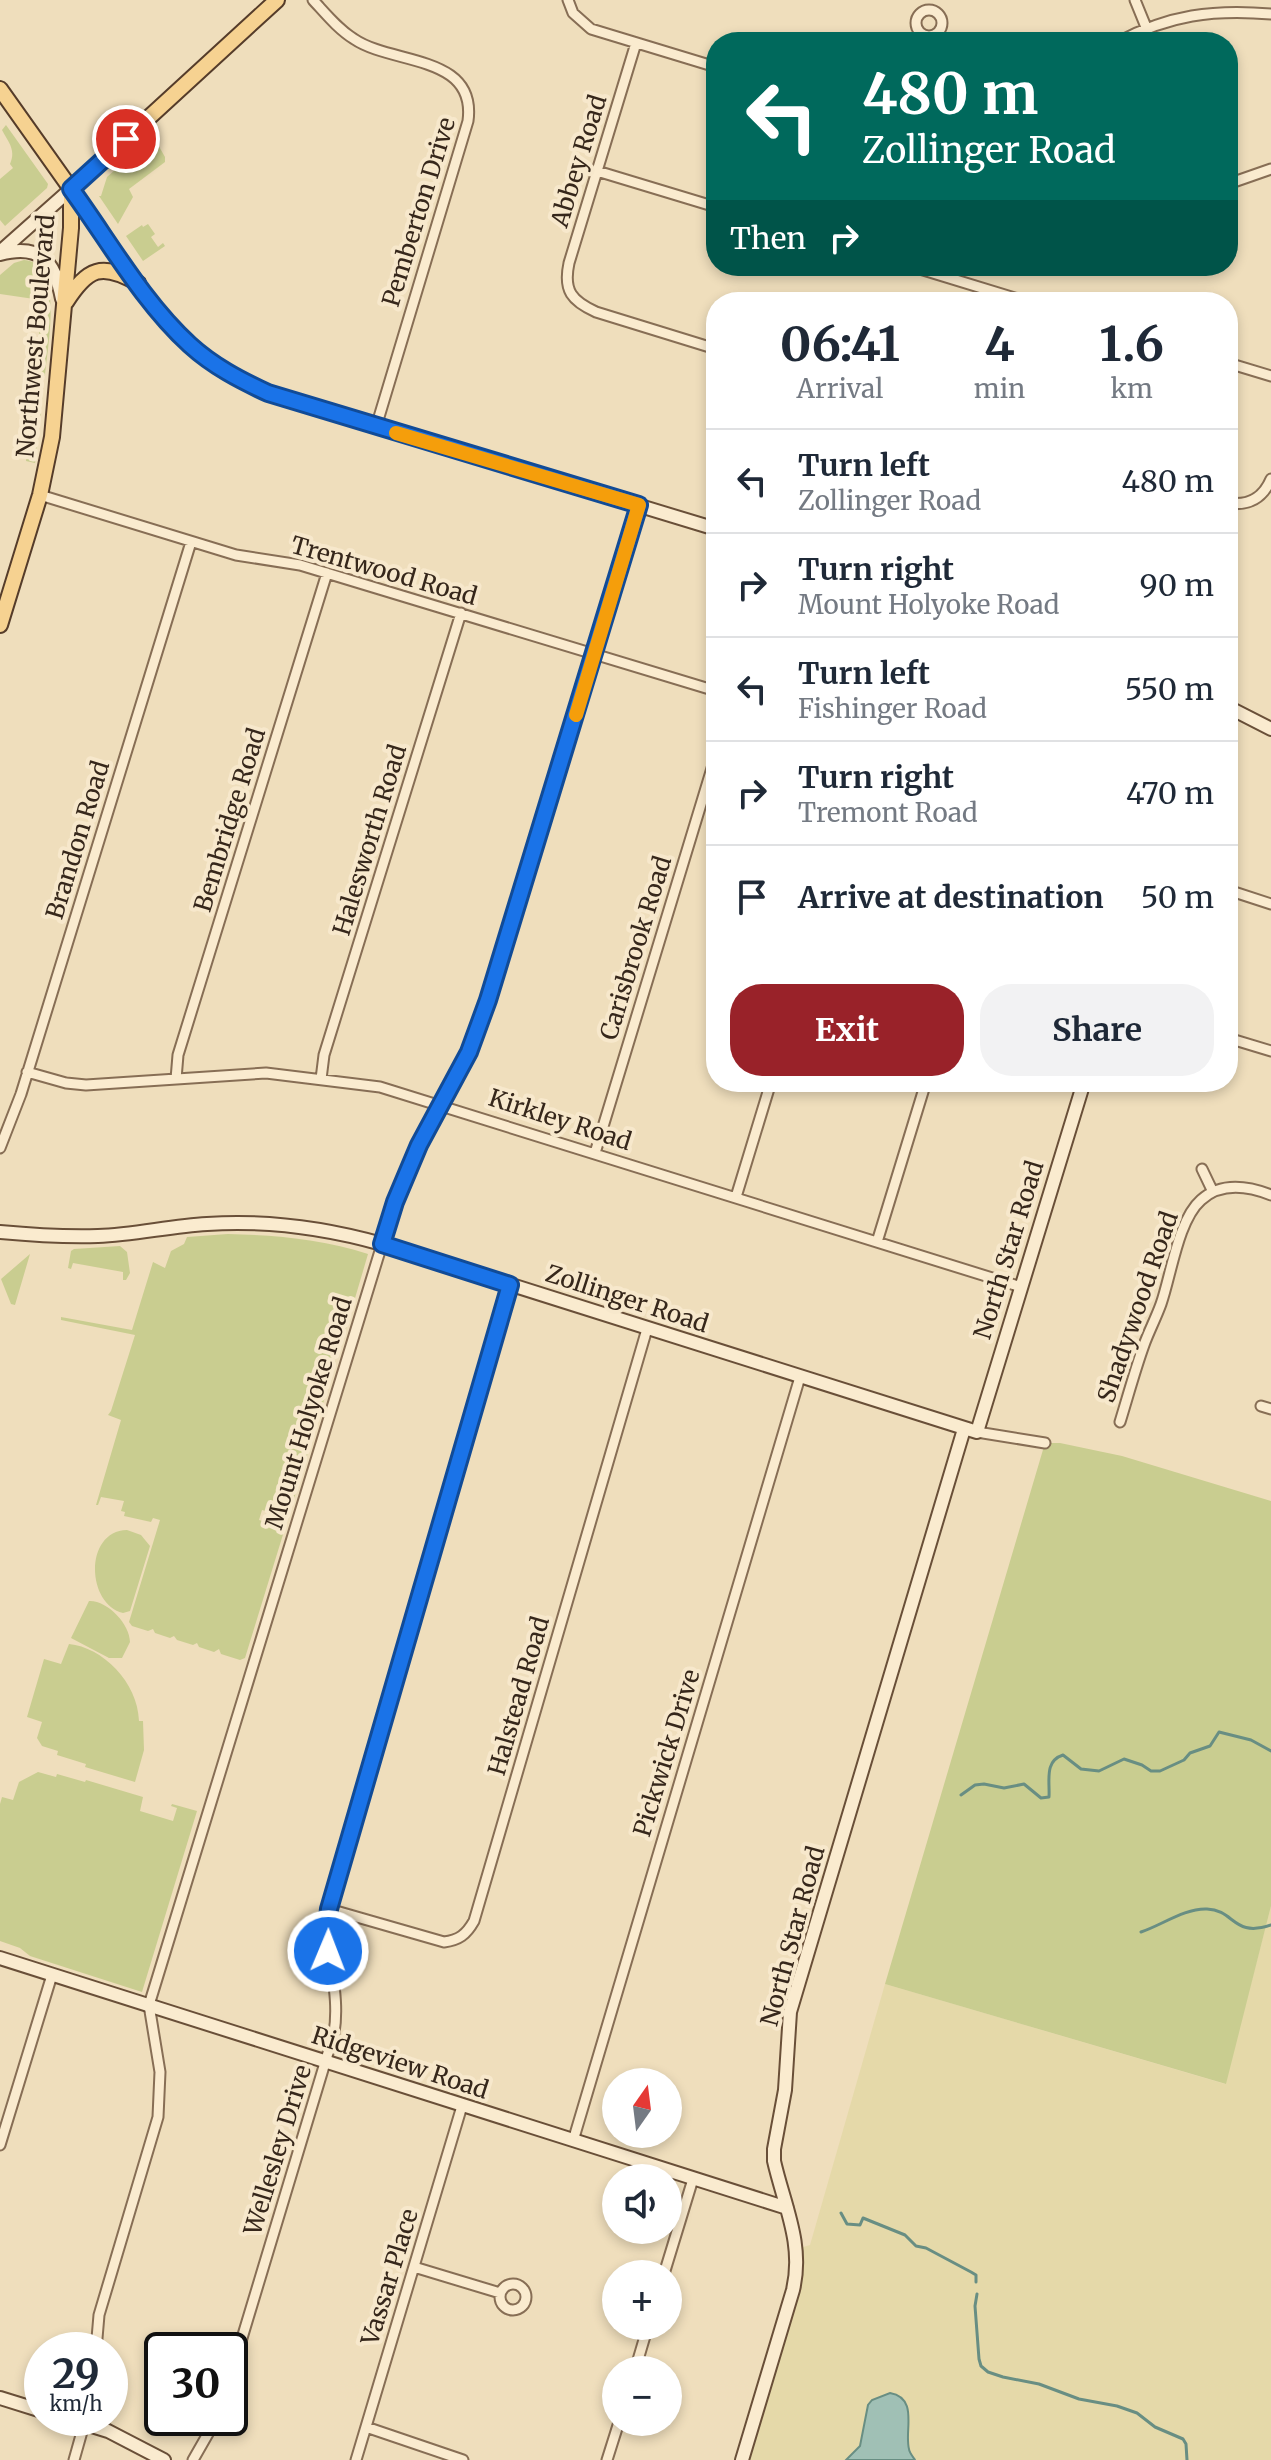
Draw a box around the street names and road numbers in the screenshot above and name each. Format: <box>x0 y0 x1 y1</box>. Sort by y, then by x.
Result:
street label: Abbey Road <box>543 91 613 232</box>
street label: Pemberton Drive <box>375 113 462 310</box>
street label: Northwest Boulevard <box>9 213 62 459</box>
street label: Trentwood Road <box>287 529 481 612</box>
street label: Bembridge Road <box>187 724 272 916</box>
street label: Halesworth Road <box>326 741 413 939</box>
street label: Brandon Road <box>39 757 116 923</box>
street label: Carisbrook Road <box>593 852 678 1044</box>
street label: Kirkley Road <box>485 1082 636 1157</box>
street label: North Star Road <box>967 1157 1050 1343</box>
street label: Shadywood Road <box>1090 1207 1185 1406</box>
street label: Zollinger Road <box>542 1258 712 1339</box>
street label: Mount Holyoke Road <box>258 1293 359 1533</box>
street label: Halstead Road <box>481 1613 556 1779</box>
street label: Pickwick Drive <box>626 1665 707 1840</box>
street label: North Star Road <box>754 1842 831 2029</box>
street label: Ridgeview Road <box>308 2019 493 2106</box>
street label: Wellesley Drive <box>237 2061 318 2240</box>
street label: Vassar Place <box>354 2205 425 2350</box>

